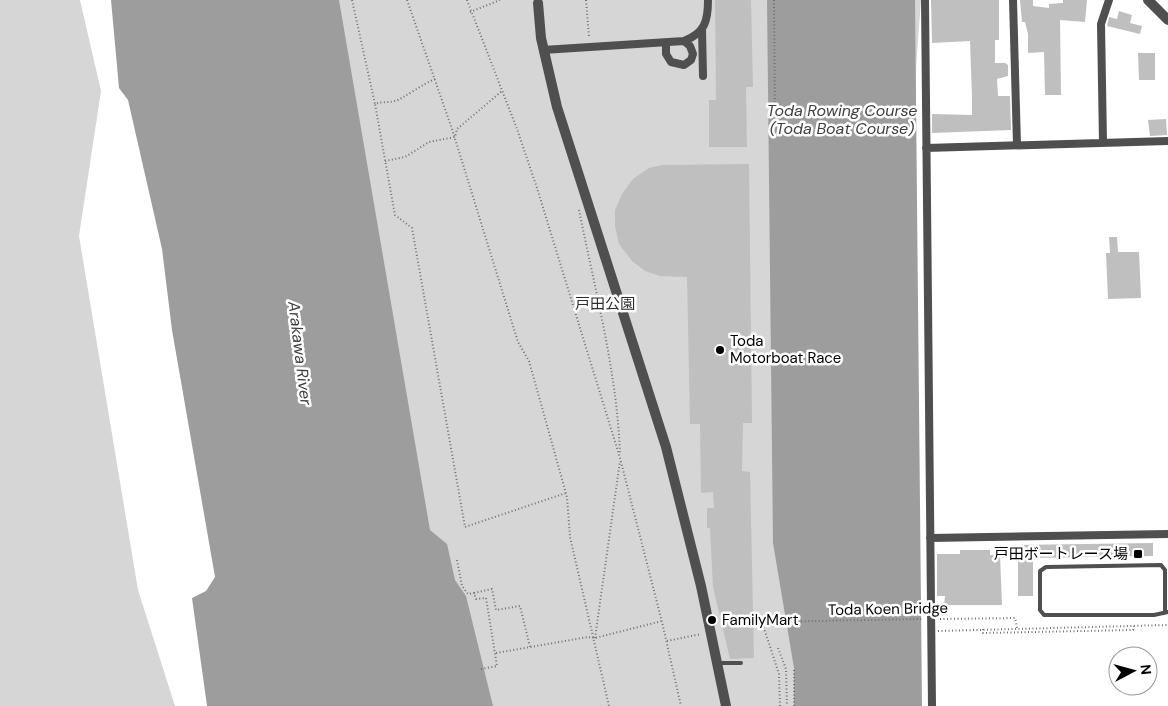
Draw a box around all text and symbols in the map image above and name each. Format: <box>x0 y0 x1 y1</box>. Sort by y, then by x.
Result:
water label: Toda Rowing Course (Toda Boat Course) <box>767 100 917 139</box>
park label: 戸田公園 <box>575 294 635 314</box>
water label: Arakawa River <box>283 299 317 407</box>
place label: Toda Motorboat Race <box>730 331 841 368</box>
marker: Toda Motorboat Race <box>714 344 726 356</box>
place label: 戸田ボートレース場 <box>994 544 1128 564</box>
marker: 戸田ボートレース場 <box>1132 548 1144 560</box>
street label: Toda Koen Bridge <box>828 598 948 620</box>
place label: FamilyMart <box>722 610 799 630</box>
marker: FamilyMart <box>706 614 718 626</box>
north arrow <box>1108 646 1158 696</box>
text: N <box>1136 664 1155 676</box>

